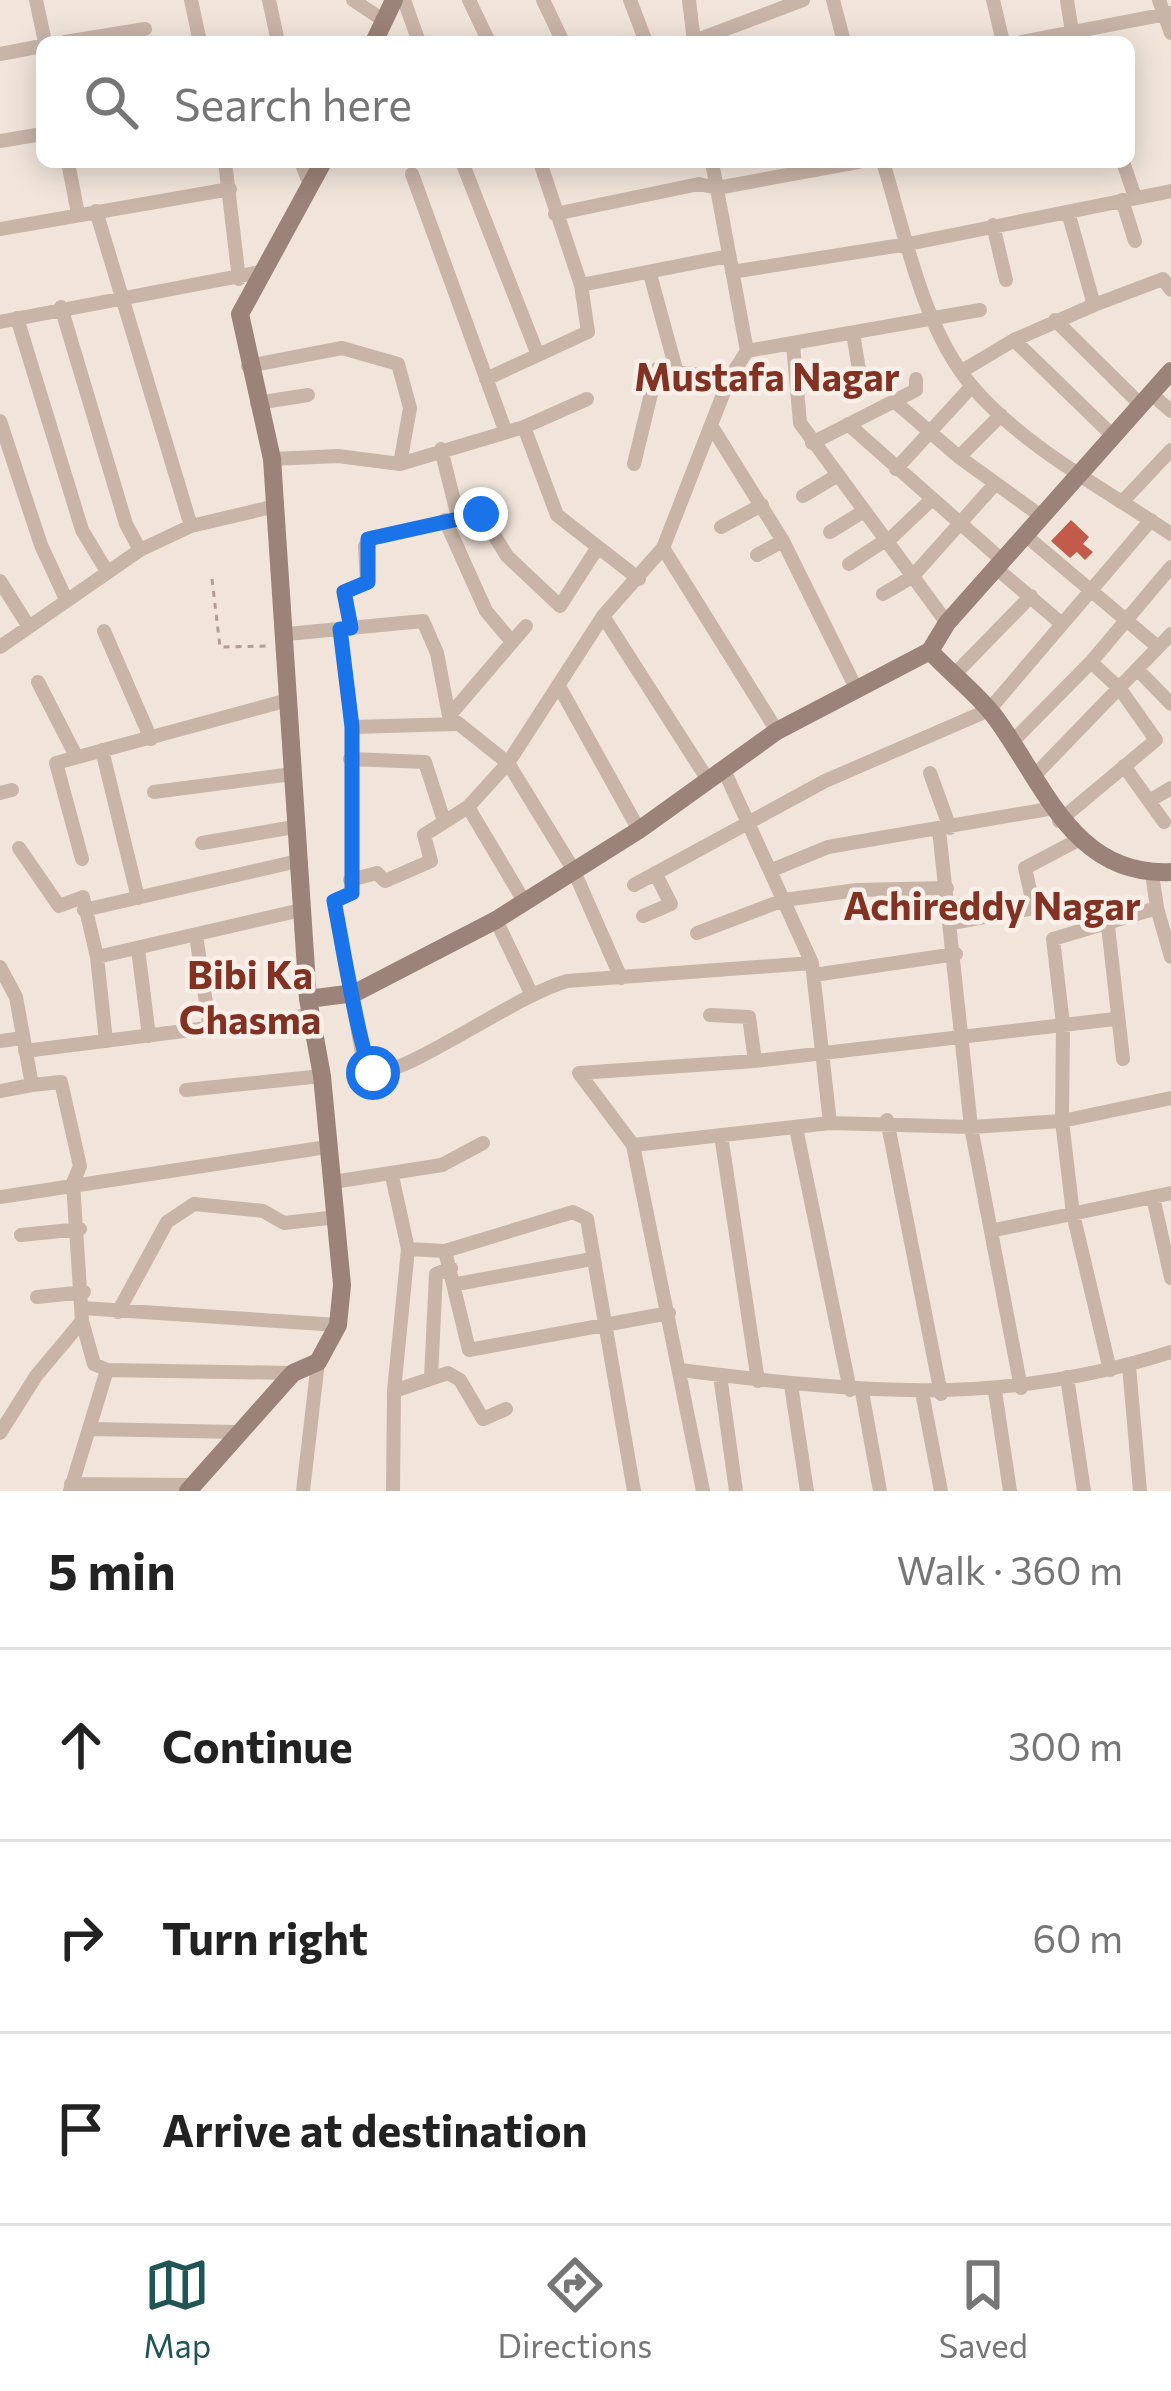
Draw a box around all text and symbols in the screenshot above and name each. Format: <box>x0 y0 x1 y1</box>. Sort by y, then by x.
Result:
search box <box>36 36 1135 168</box>
icon: search <box>78 69 144 135</box>
text: Search here <box>174 75 412 130</box>
district label: Mustafa Nagar <box>634 351 900 399</box>
route end <box>454 487 508 541</box>
district label: Achireddy Nagar <box>843 880 1141 928</box>
district label: Bibi Ka Chasma <box>179 949 321 1042</box>
route start <box>346 1046 400 1100</box>
text: 5 min <box>48 1538 176 1601</box>
text: Walk · 360 m <box>897 1545 1123 1593</box>
icon: ahead <box>48 1712 114 1778</box>
text: Continue <box>162 1717 353 1772</box>
text: 300 m <box>1008 1721 1123 1769</box>
icon: right <box>48 1904 114 1970</box>
text: Turn right <box>162 1909 368 1964</box>
text: 60 m <box>1032 1913 1123 1961</box>
icon: arrive <box>48 2096 114 2162</box>
text: Arrive at destination <box>162 2101 588 2156</box>
tab: Map <box>143 2252 211 2365</box>
tab: Directions <box>498 2252 652 2365</box>
tab: Saved <box>939 2252 1028 2365</box>

